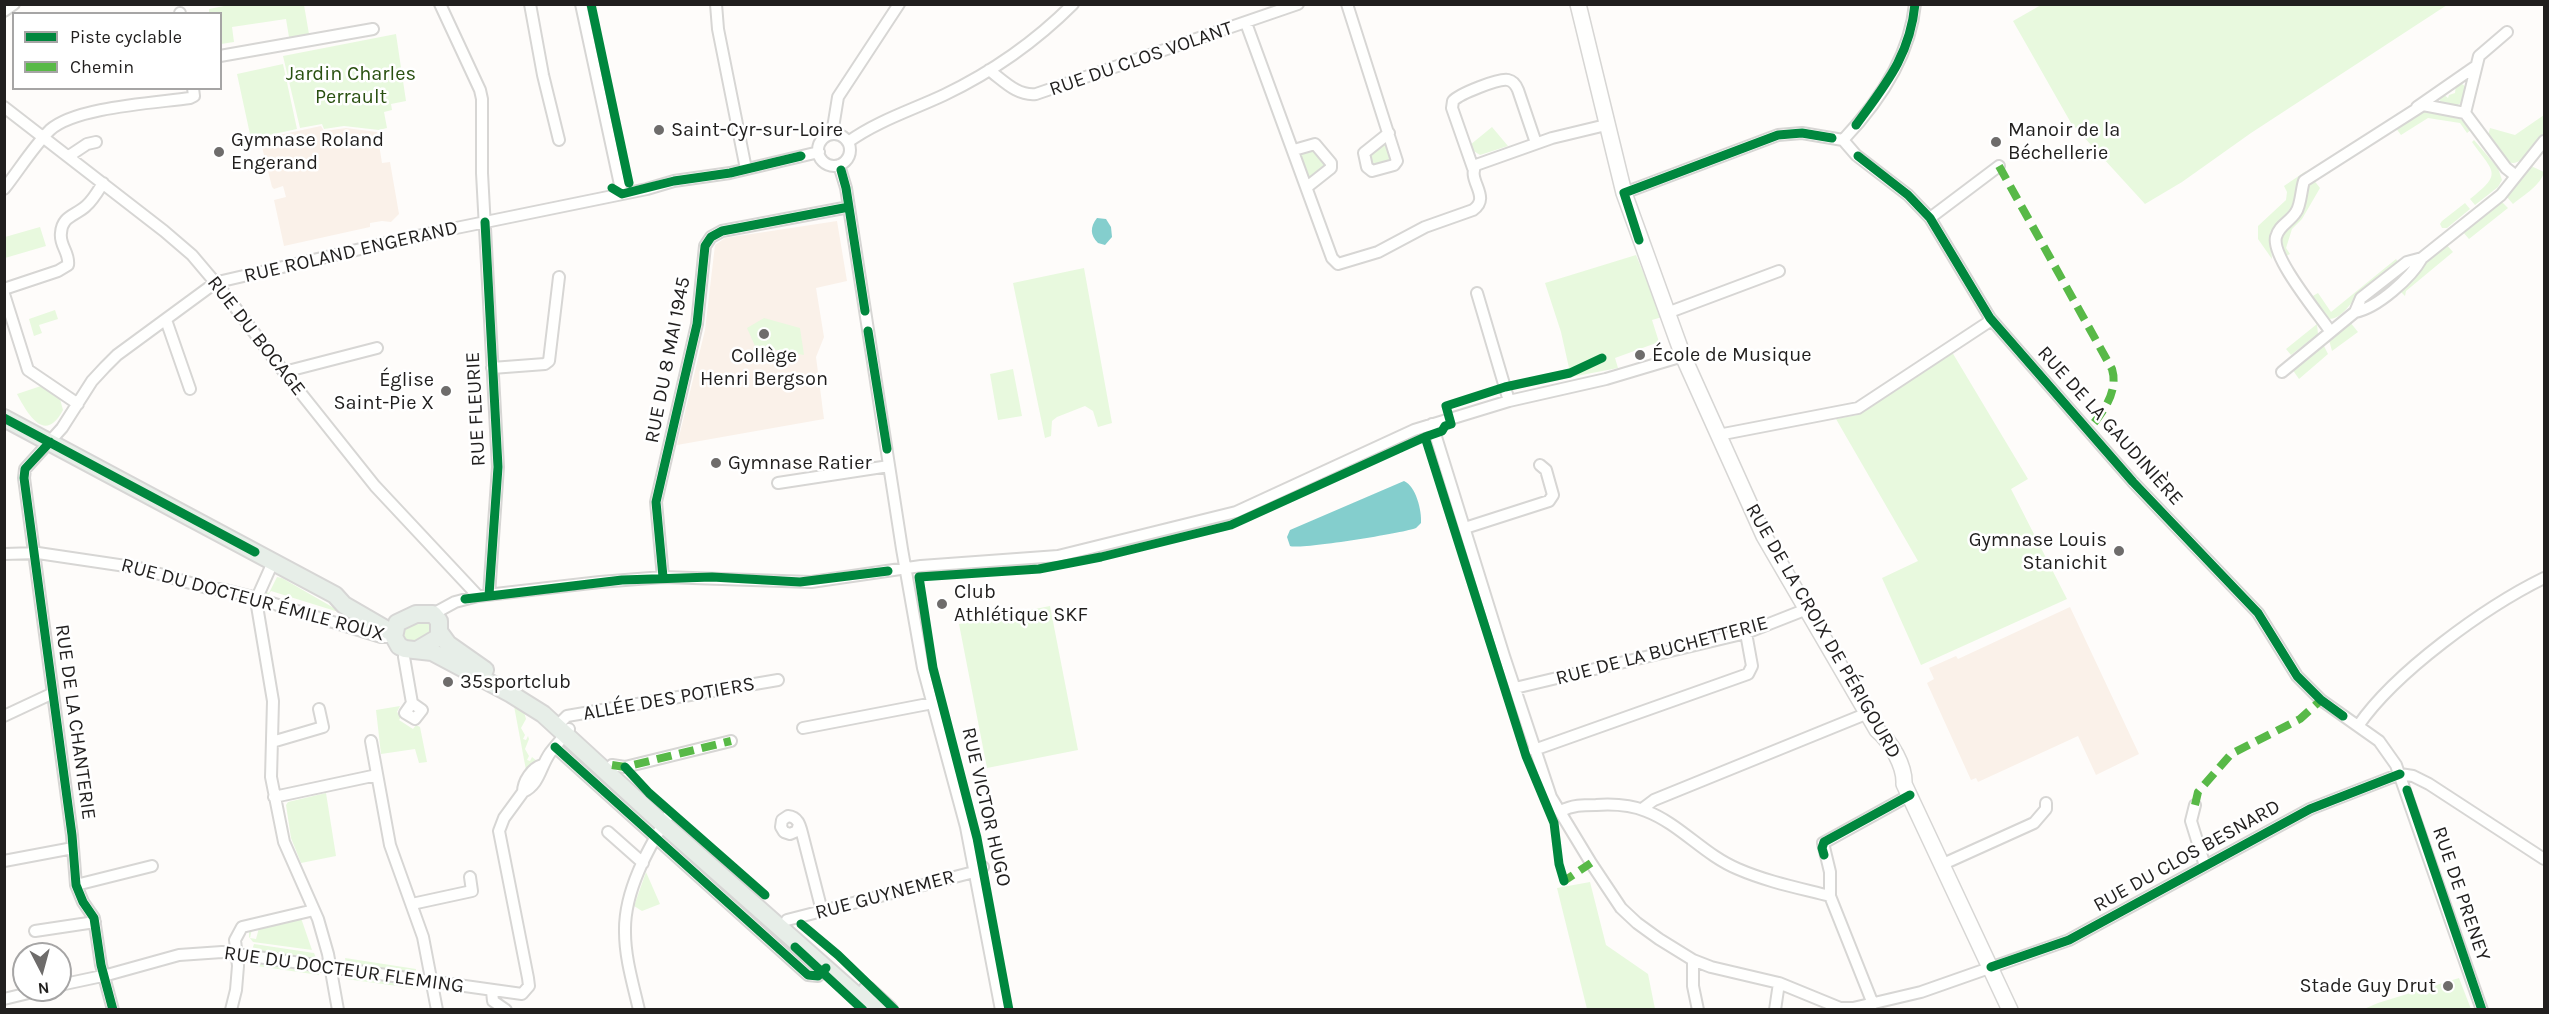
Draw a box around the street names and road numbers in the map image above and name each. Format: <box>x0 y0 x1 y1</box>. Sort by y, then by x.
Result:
street label: RUE DU CLOS VOLANT <box>1046 16 1236 102</box>
street label: RUE ROLAND ENGERAND <box>242 216 460 288</box>
street label: RUE DU BOCAGE <box>202 271 310 401</box>
street label: RUE DU 8 MAI 1945 <box>640 275 696 445</box>
street label: RUE DE LA GAUDINIÈRE <box>2032 341 2188 511</box>
street label: RUE FLEURIE <box>461 351 491 467</box>
street label: RUE DE LA CROIX DE PÉRIGOURD <box>1740 499 1906 763</box>
street label: RUE DU DOCTEUR ÉMILE ROUX <box>118 553 388 647</box>
street label: RUE DE LA BUCHETTERIE <box>1553 611 1771 691</box>
street label: RUE DE LA CHANTERIE <box>49 623 101 821</box>
street label: ALLÉE DES POTIERS <box>581 672 757 726</box>
street label: RUE VICTOR HUGO <box>956 725 1016 889</box>
street label: RUE DU CLOS BESNARD <box>2089 795 2285 917</box>
street label: RUE DE PRENEY <box>2427 823 2495 965</box>
street label: RUE GUYNEMER <box>813 865 957 925</box>
street label: RUE DU DOCTEUR FLEMING <box>222 941 466 999</box>

